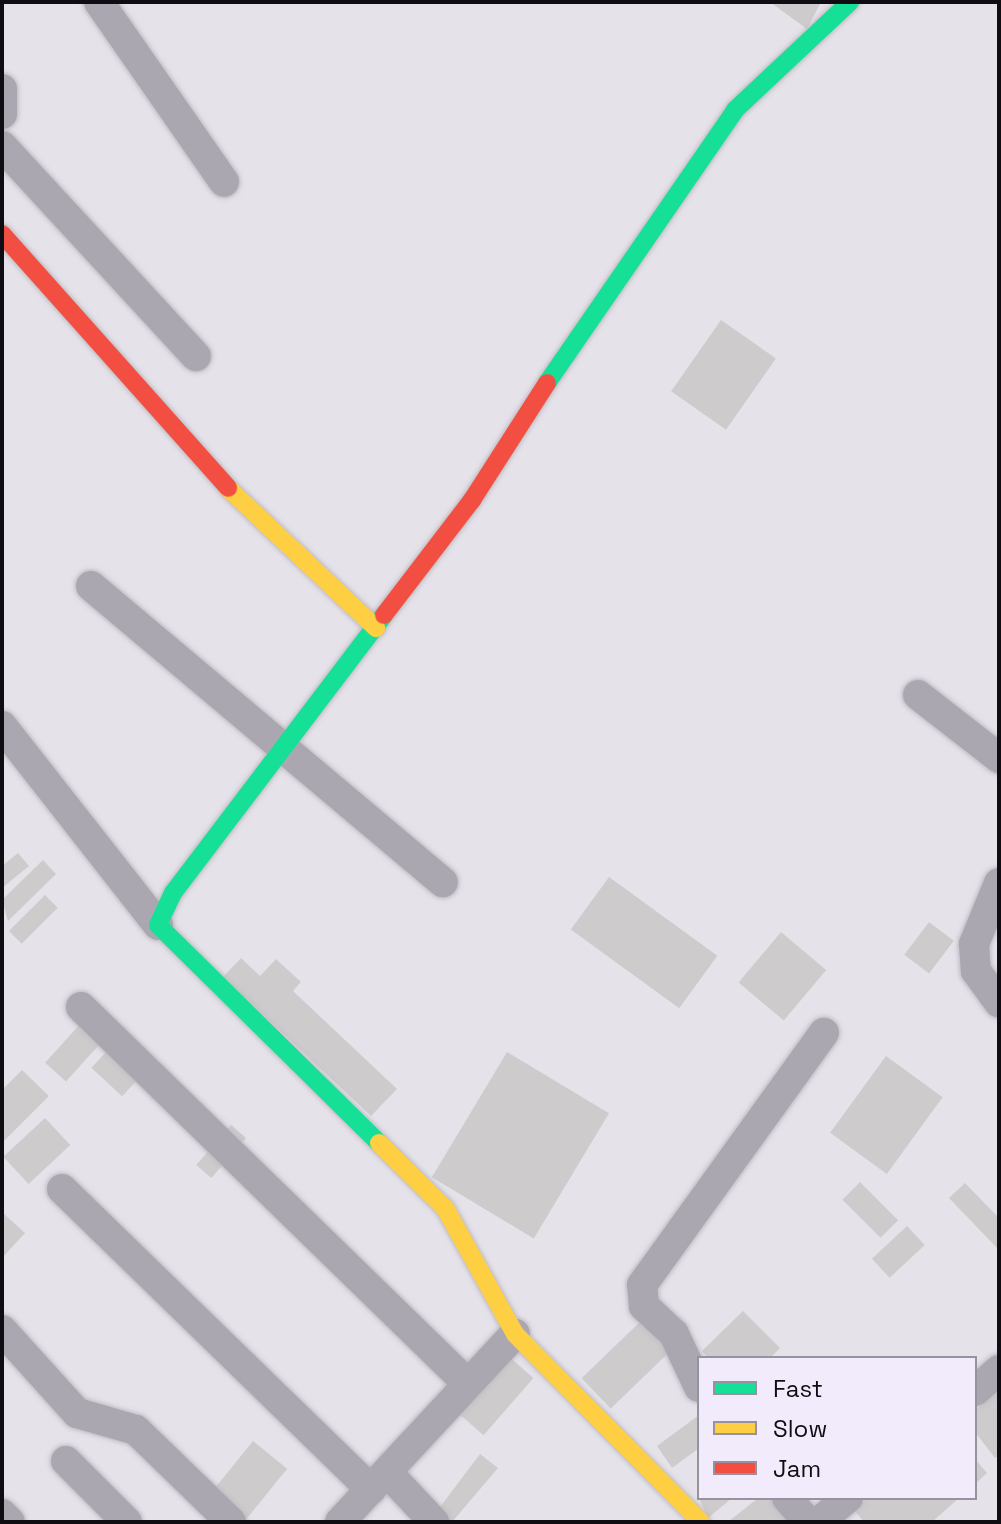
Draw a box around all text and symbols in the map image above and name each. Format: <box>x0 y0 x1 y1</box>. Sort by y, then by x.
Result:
legend <box>697 1356 977 1500</box>
text: Fast <box>773 1373 823 1404</box>
text: Slow <box>773 1413 827 1444</box>
text: Jam <box>773 1453 821 1484</box>

